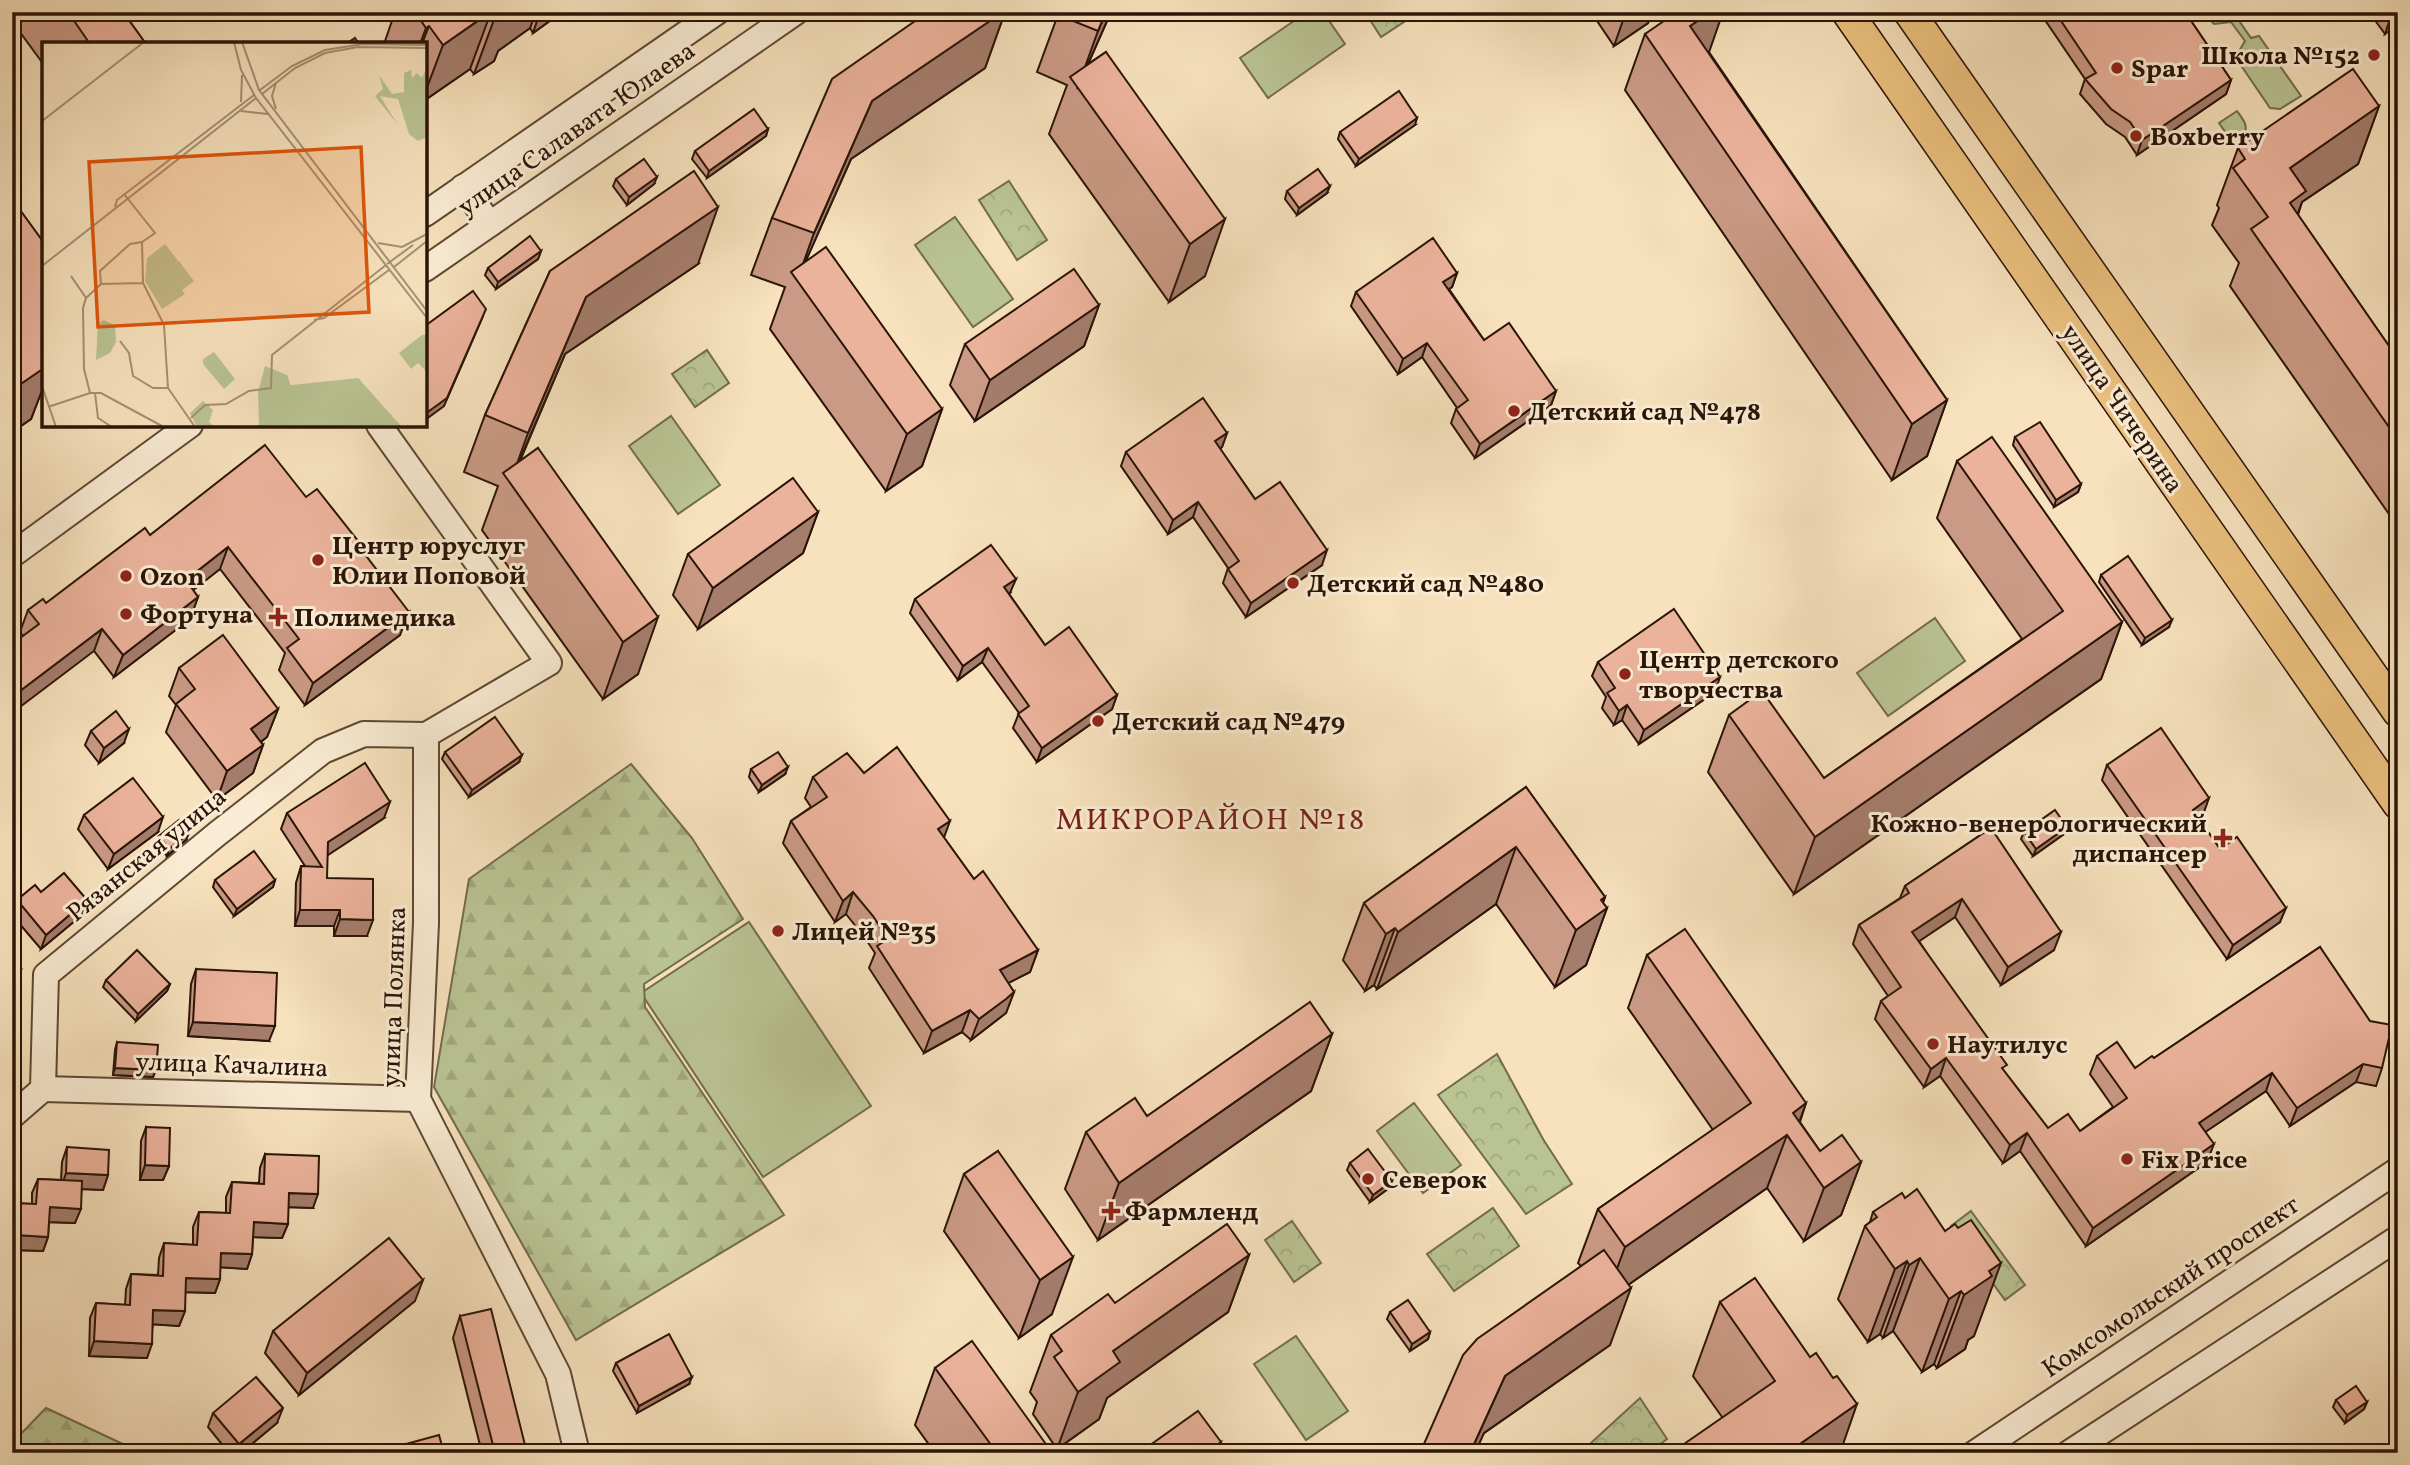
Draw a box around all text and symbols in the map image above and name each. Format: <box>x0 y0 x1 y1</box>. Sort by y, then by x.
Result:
street label: улица Салавата Юлаева <box>451 34 703 225</box>
place label: Школа №152 <box>2201 39 2360 75</box>
inset map <box>42 42 427 427</box>
marker: Школа №152 <box>2366 47 2382 63</box>
place label: Spar <box>2131 52 2188 88</box>
marker: Spar <box>2109 60 2125 76</box>
place label: Boxberry <box>2150 120 2265 156</box>
marker: Boxberry <box>2128 128 2144 144</box>
street label: улица Чичерина <box>2051 317 2191 501</box>
place label: Детский сад №478 <box>1528 395 1761 431</box>
marker: Детский сад №478 <box>1506 403 1522 419</box>
place label: Центр юруслуг Юлии Поповой <box>332 529 526 595</box>
marker: Центр юруслуг Юлии Поповой <box>310 552 326 568</box>
place label: Ozon <box>140 560 205 596</box>
place label: Детский сад №480 <box>1307 567 1544 603</box>
marker: Ozon <box>118 568 134 584</box>
marker: Детский сад №480 <box>1285 575 1301 591</box>
place label: Фортуна <box>140 598 253 634</box>
place label: Полимедика <box>294 601 456 637</box>
marker: Фортуна <box>118 606 134 622</box>
marker: Полимедика <box>268 607 288 627</box>
place label: Центр детского творчества <box>1639 643 1839 709</box>
marker: Центр детского творчества <box>1617 666 1633 682</box>
place label: Детский сад №479 <box>1112 705 1345 741</box>
marker: Детский сад №479 <box>1090 713 1106 729</box>
street label: Рязанская улица <box>60 780 235 931</box>
district label: МИКРОРАЙОН №18 <box>1056 800 1366 842</box>
place label: Кожно-венерологический диспансер <box>1871 807 2207 873</box>
marker: Кожно-венерологический диспансер <box>2213 828 2233 848</box>
street label: улица Полянка <box>374 906 416 1088</box>
place label: Лицей №35 <box>792 915 936 951</box>
marker: Лицей №35 <box>770 923 786 939</box>
place label: Наутилус <box>1947 1028 2068 1064</box>
marker: Наутилус <box>1925 1036 1941 1052</box>
street label: улица Качалина <box>135 1045 329 1087</box>
place label: Fix Price <box>2141 1143 2248 1179</box>
marker: Fix Price <box>2119 1151 2135 1167</box>
place label: Северок <box>1382 1163 1487 1199</box>
marker: Северок <box>1360 1171 1376 1187</box>
street label: Комсомольский проспект <box>2035 1188 2307 1387</box>
place label: Фармленд <box>1125 1195 1258 1231</box>
marker: Фармленд <box>1103 1203 1119 1219</box>

